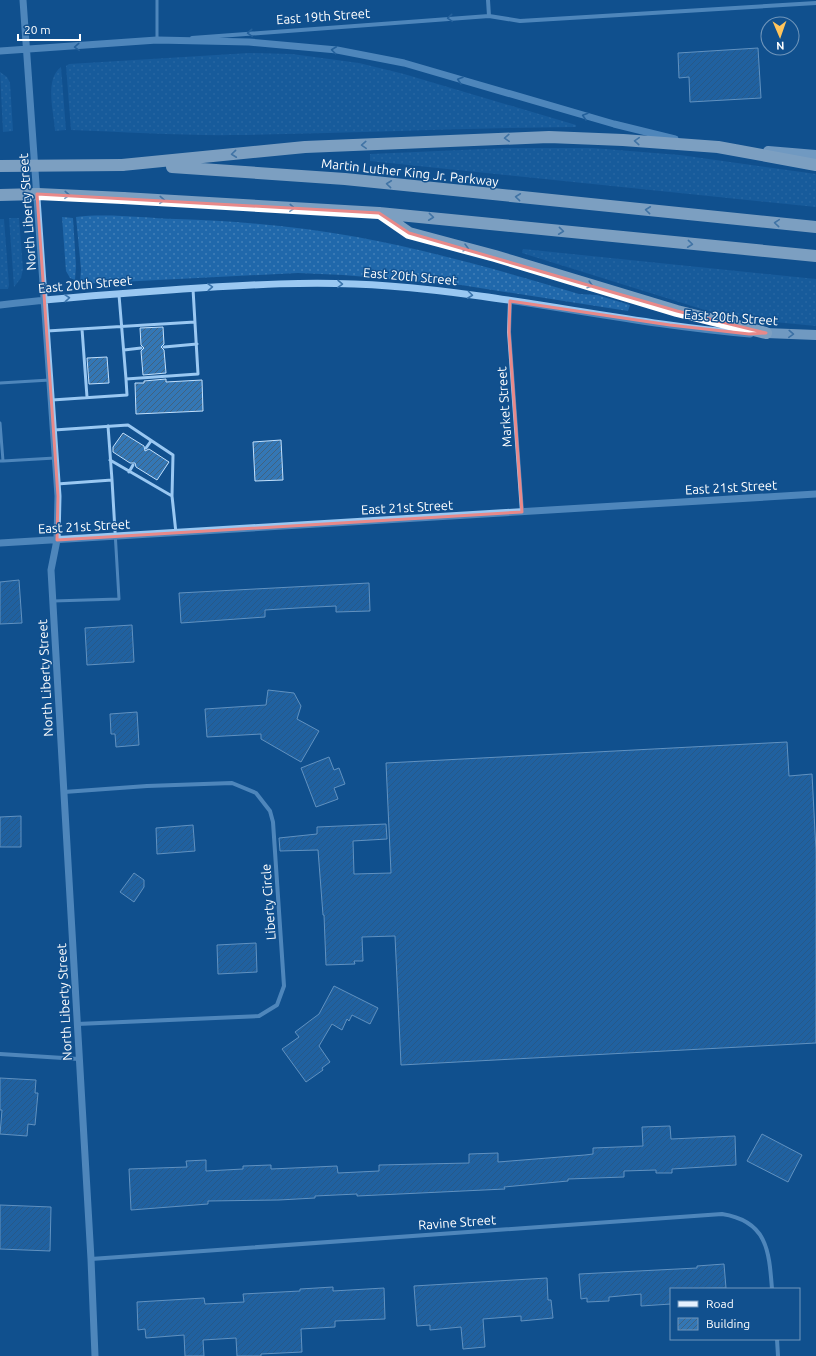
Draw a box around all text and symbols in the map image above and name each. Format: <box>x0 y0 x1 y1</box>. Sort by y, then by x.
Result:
street label: East 19th Street <box>276 6 370 26</box>
one-way arrow <box>447 14 453 23</box>
scale bar <box>18 16 80 42</box>
north arrow <box>760 16 800 56</box>
text: 20 m <box>24 23 51 36</box>
one-way arrow <box>247 29 253 38</box>
text: N <box>776 40 785 52</box>
one-way arrow <box>74 42 80 51</box>
one-way arrow <box>331 45 337 54</box>
one-way arrow <box>457 76 464 85</box>
one-way arrow <box>581 112 588 121</box>
one-way arrow <box>504 134 510 143</box>
one-way arrow <box>634 137 640 146</box>
one-way arrow <box>361 140 367 149</box>
one-way arrow <box>231 150 237 159</box>
street label: North Liberty Street <box>16 153 38 271</box>
street label: Martin Luther King Jr. Parkway <box>321 156 499 188</box>
one-way arrow <box>386 179 392 188</box>
one-way arrow <box>64 191 70 199</box>
one-way arrow <box>515 193 522 202</box>
one-way arrow <box>159 196 165 205</box>
one-way arrow <box>289 203 295 212</box>
one-way arrow <box>645 206 651 215</box>
one-way arrow <box>428 213 434 222</box>
one-way arrow <box>774 219 780 228</box>
one-way arrow <box>558 226 564 235</box>
one-way arrow <box>687 239 693 248</box>
one-way arrow <box>462 243 469 251</box>
street label: East 20th Street <box>362 265 458 287</box>
street label: East 20th Street <box>37 273 133 295</box>
one-way arrow <box>337 280 343 288</box>
one-way arrow <box>586 280 593 289</box>
one-way arrow <box>207 283 213 292</box>
one-way arrow <box>466 290 473 299</box>
one-way arrow <box>64 293 70 302</box>
street label: East 20th Street <box>684 307 778 327</box>
one-way arrow <box>788 330 794 338</box>
street label: Market Street <box>494 366 514 448</box>
street label: East 21st Street <box>685 478 777 496</box>
street label: East 21st Street <box>361 498 453 516</box>
street label: East 21st Street <box>38 517 130 535</box>
street label: North Liberty Street <box>35 619 55 737</box>
street label: Liberty Circle <box>258 863 278 941</box>
street label: North Liberty Street <box>54 943 74 1061</box>
street label: Ravine Street <box>418 1212 496 1232</box>
legend <box>670 1288 800 1340</box>
text: Road <box>706 1297 734 1310</box>
text: Building <box>706 1317 750 1330</box>

